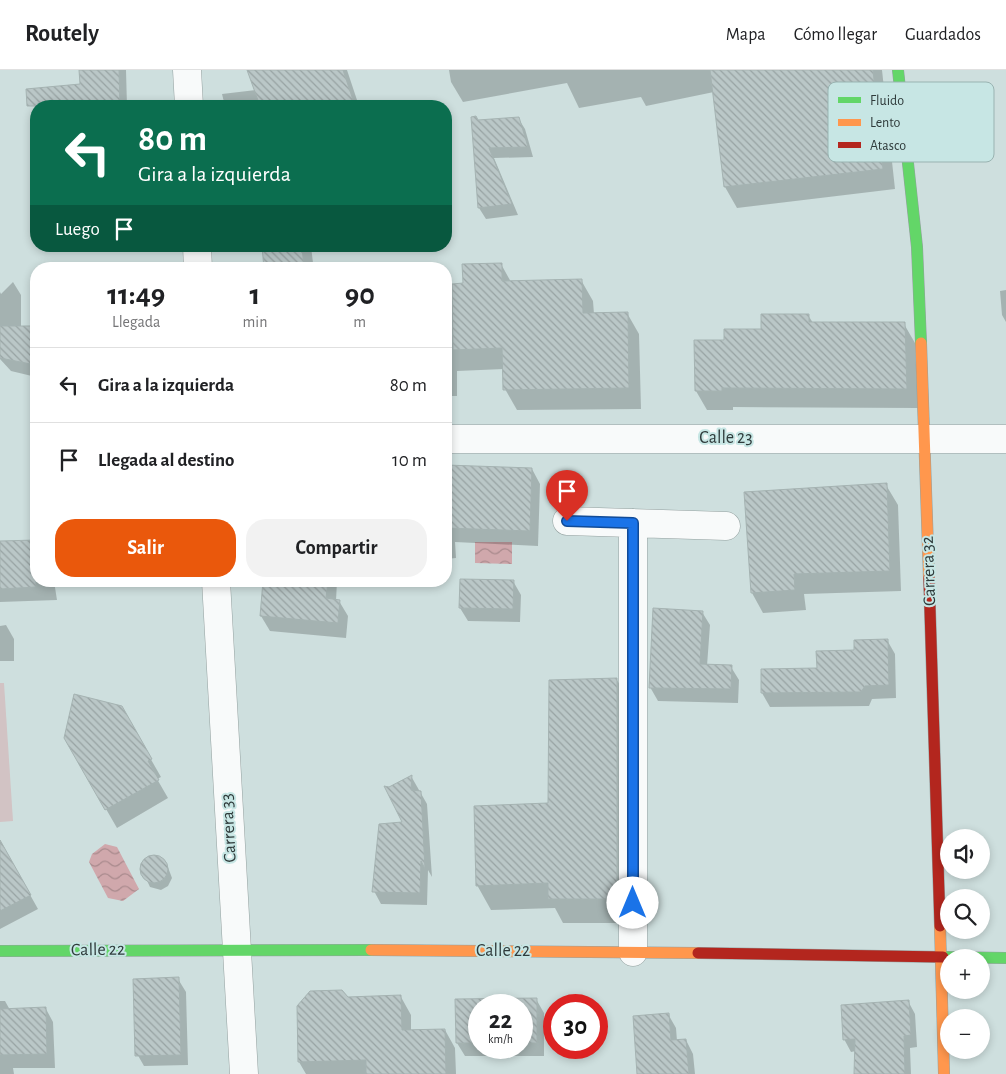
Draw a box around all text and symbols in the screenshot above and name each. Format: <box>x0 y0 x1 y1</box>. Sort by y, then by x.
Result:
text: Routely <box>25 22 99 46</box>
text: Mapa <box>726 26 766 44</box>
text: Cómo llegar <box>794 26 877 44</box>
text: Guardados <box>905 26 981 44</box>
legend <box>828 82 994 162</box>
text: Fluido <box>870 94 904 108</box>
text: Lento <box>870 116 901 130</box>
icon: left <box>55 120 120 185</box>
text: 80 m <box>138 122 207 157</box>
text: Atasco <box>870 139 906 153</box>
text: Gira a la izquierda <box>138 163 291 185</box>
icon: arrive <box>110 215 138 243</box>
text: Luego <box>55 220 100 239</box>
text: 11:49 <box>107 280 165 310</box>
text: 1 <box>250 280 260 310</box>
text: 90 <box>345 280 375 310</box>
text: Llegada <box>112 314 160 330</box>
text: min <box>243 314 267 330</box>
text: m <box>353 314 366 330</box>
icon: left <box>55 371 83 399</box>
text: Gira a la izquierda <box>98 376 234 395</box>
text: 80 m <box>390 376 427 395</box>
street label: Calle 23 <box>699 429 753 447</box>
icon: arrive <box>55 446 83 474</box>
text: Llegada al destino <box>98 451 235 470</box>
text: 10 m <box>392 451 427 470</box>
pin <box>546 470 588 521</box>
icon: arrive <box>553 477 581 505</box>
button: Salir <box>55 519 236 577</box>
button: Compartir <box>246 519 427 577</box>
street label: Carrera 32 <box>919 536 939 606</box>
street label: Carrera 33 <box>218 793 240 863</box>
map controls <box>940 829 990 1059</box>
button: sound <box>940 829 990 879</box>
position arrow <box>606 876 658 928</box>
button: search <box>940 889 990 939</box>
street label: Calle 22 <box>71 941 125 959</box>
street label: Calle 22 <box>476 942 530 960</box>
button: + <box>940 949 990 999</box>
speed limit sign: 30 <box>543 994 608 1059</box>
text: 22 <box>489 1008 512 1033</box>
button: − <box>940 1009 990 1059</box>
text: km/h <box>488 1033 513 1045</box>

